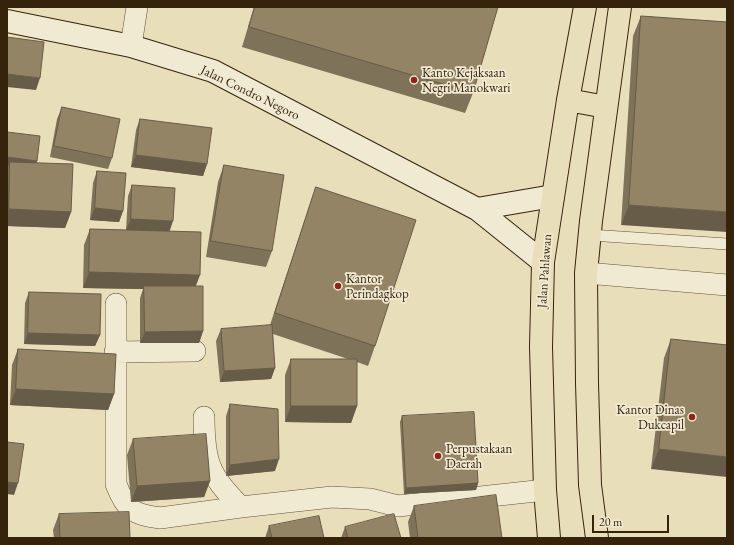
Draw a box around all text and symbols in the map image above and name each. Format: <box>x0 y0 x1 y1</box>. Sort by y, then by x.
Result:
street label: Jalan Condro Negoro <box>198 62 302 124</box>
place label: Kanto Kejaksaan Negri Manokwari <box>422 65 510 96</box>
marker: Kanto Kejaksaan Negri Manokwari <box>409 75 419 85</box>
street label: Jalan Pahlawan <box>535 233 555 309</box>
place label: Kantor Perindagkop <box>346 271 409 302</box>
marker: Kantor Perindagkop <box>333 281 343 291</box>
place label: Kantor Dinas Dukcapil <box>616 402 684 433</box>
marker: Kantor Dinas Dukcapil <box>687 412 697 422</box>
place label: Perpustakaan Daerah <box>446 441 512 472</box>
marker: Perpustakaan Daerah <box>433 451 443 461</box>
scale bar <box>594 507 671 533</box>
text: 20 m <box>599 514 622 530</box>

